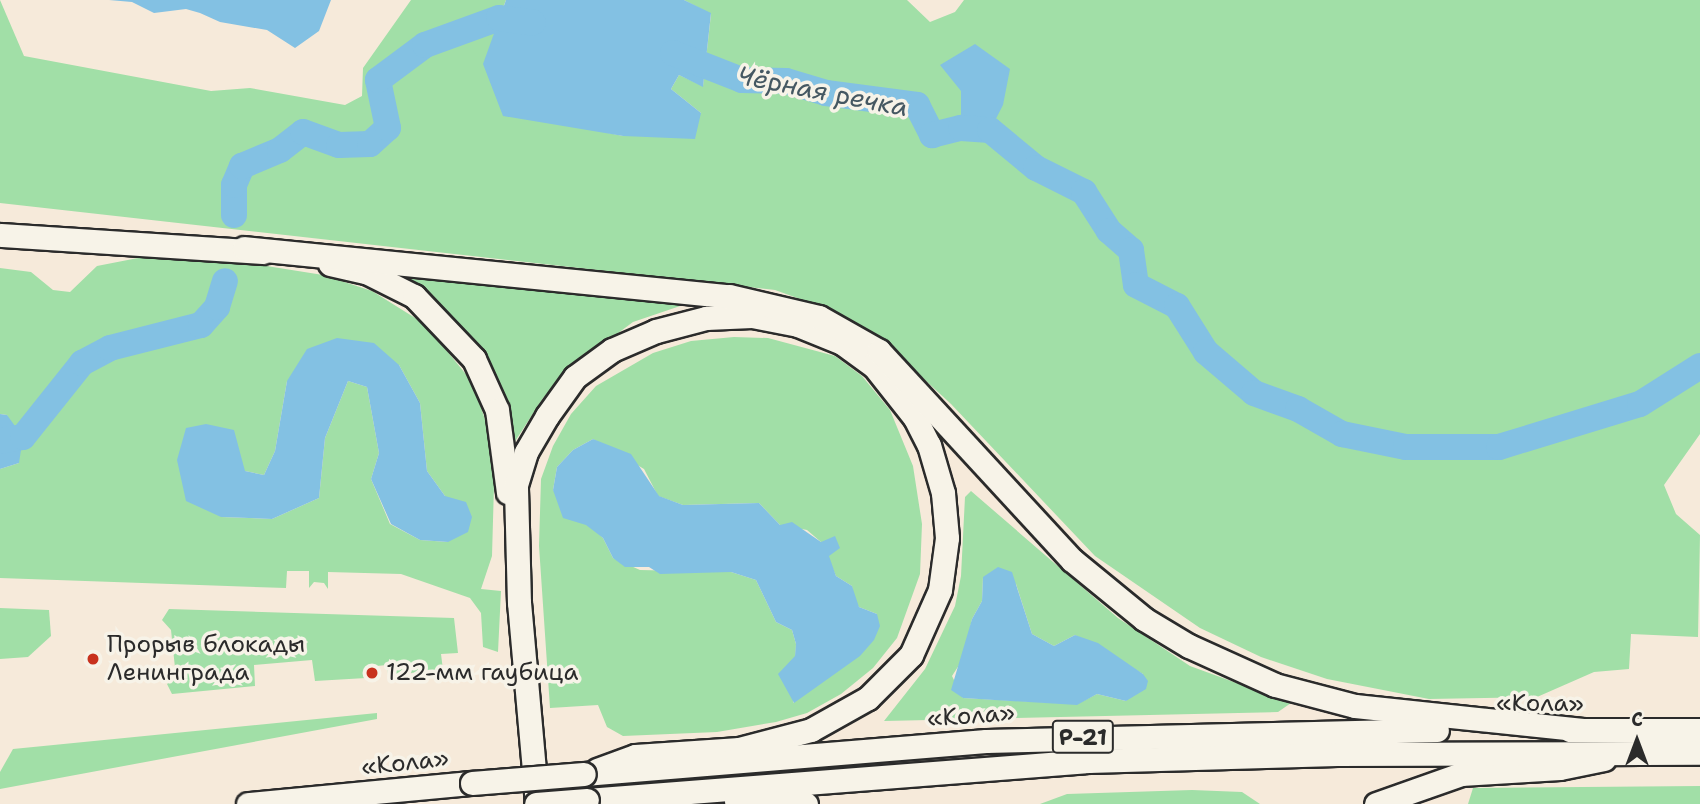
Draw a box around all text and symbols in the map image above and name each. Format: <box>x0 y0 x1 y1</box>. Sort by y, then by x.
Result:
water label: Чёрная речка <box>735 59 911 123</box>
place label: Прорыв блокады Ленинграда <box>107 631 305 687</box>
marker: Прорыв блокады Ленинграда <box>85 651 101 667</box>
place label: 122-мм гаубица <box>386 659 578 687</box>
marker: 122-мм гаубица <box>364 665 380 681</box>
street label: «Кола» <box>1496 690 1584 718</box>
street label: «Кола» <box>926 699 1016 733</box>
north arrow <box>1602 706 1672 776</box>
text: С <box>1631 707 1643 732</box>
road number: Р-21 <box>1052 718 1114 757</box>
street label: «Кола» <box>360 744 450 782</box>

